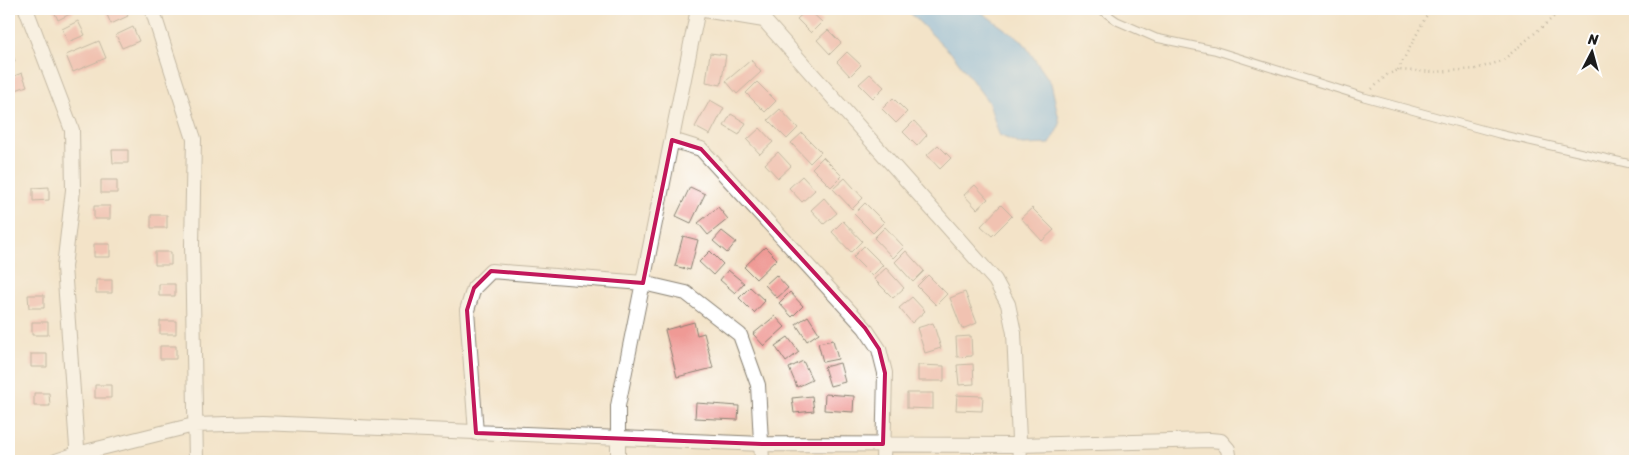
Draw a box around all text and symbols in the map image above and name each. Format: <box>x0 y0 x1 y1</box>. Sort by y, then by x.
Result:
text: N <box>1586 27 1600 53</box>
north arrow <box>1566 28 1616 78</box>

